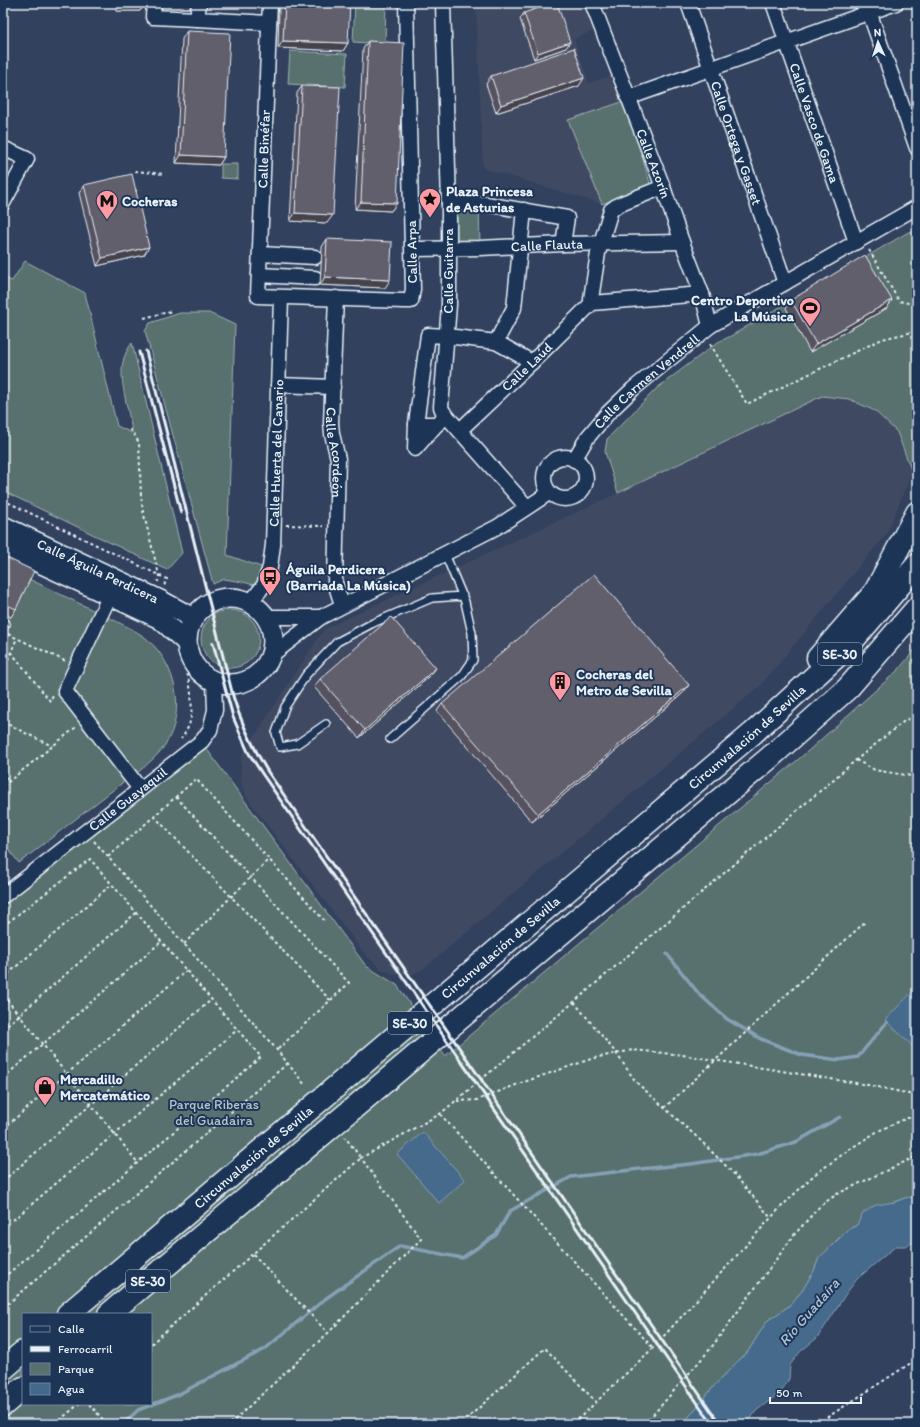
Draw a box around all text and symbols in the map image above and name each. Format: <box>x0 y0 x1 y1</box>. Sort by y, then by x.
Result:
north arrow <box>858 22 898 62</box>
text: N <box>873 26 882 39</box>
street label: Calle Vasco de Gama <box>786 61 844 186</box>
street label: Calle Ortega y Gasset <box>707 79 766 207</box>
street label: Calle Binéfar <box>254 109 274 189</box>
street label: Calle Azorín <box>633 126 675 201</box>
place label: Plaza Princesa de Asturias <box>446 183 533 216</box>
place icon: Plaza Princesa de Asturias <box>417 186 443 219</box>
metro station icon: Cocheras <box>94 188 120 221</box>
place label: Cocheras <box>122 193 178 210</box>
street label: Calle Arpa <box>403 220 421 284</box>
street label: Calle Guitarra <box>440 228 457 314</box>
street label: Calle Flauta <box>510 235 583 255</box>
place label: Centro Deportivo La Música <box>691 292 795 325</box>
sports icon: Centro Deportivo La Música <box>797 295 823 328</box>
street label: Calle Carmen Vendrell <box>590 330 703 432</box>
street label: Calle Laúd <box>498 338 556 395</box>
street label: Calle Huerta del Canario <box>265 379 287 527</box>
street label: Calle Acordeón <box>322 407 347 498</box>
street label: Calle Águila Perdicera <box>34 535 162 607</box>
place label: Águila Perdicera (Barriada La Música) <box>285 561 411 594</box>
bus stop icon: Águila Perdicera (Barriada La Música) <box>257 564 283 597</box>
road number: SE-30 <box>818 643 862 665</box>
place label: Cocheras del Metro de Sevilla <box>576 666 673 699</box>
building icon: Cocheras del Metro de Sevilla <box>547 669 573 702</box>
street label: Circunvalación de Sevilla <box>684 680 810 793</box>
street label: Calle Guayaquil <box>85 763 170 835</box>
street label: Circunvalación de Sevilla <box>437 891 564 1003</box>
road number: SE-30 <box>388 1012 432 1034</box>
place label: Mercadillo Mercatemático <box>60 1071 150 1104</box>
shop icon: Mercadillo Mercatemático <box>32 1074 58 1107</box>
park label: Parque Riberas del Guadaira <box>169 1096 259 1129</box>
street label: Circunvalación de Sevilla <box>190 1101 317 1212</box>
road number: SE-30 <box>126 1270 170 1292</box>
water label: Río Guadaíra <box>775 1274 844 1349</box>
legend <box>22 1313 152 1405</box>
text: Calle <box>58 1322 85 1336</box>
text: Ferrocarril <box>58 1342 113 1356</box>
text: Parque <box>58 1362 94 1376</box>
scale bar <box>770 1379 861 1405</box>
text: Agua <box>58 1382 84 1396</box>
text: 50 m <box>776 1386 802 1400</box>

